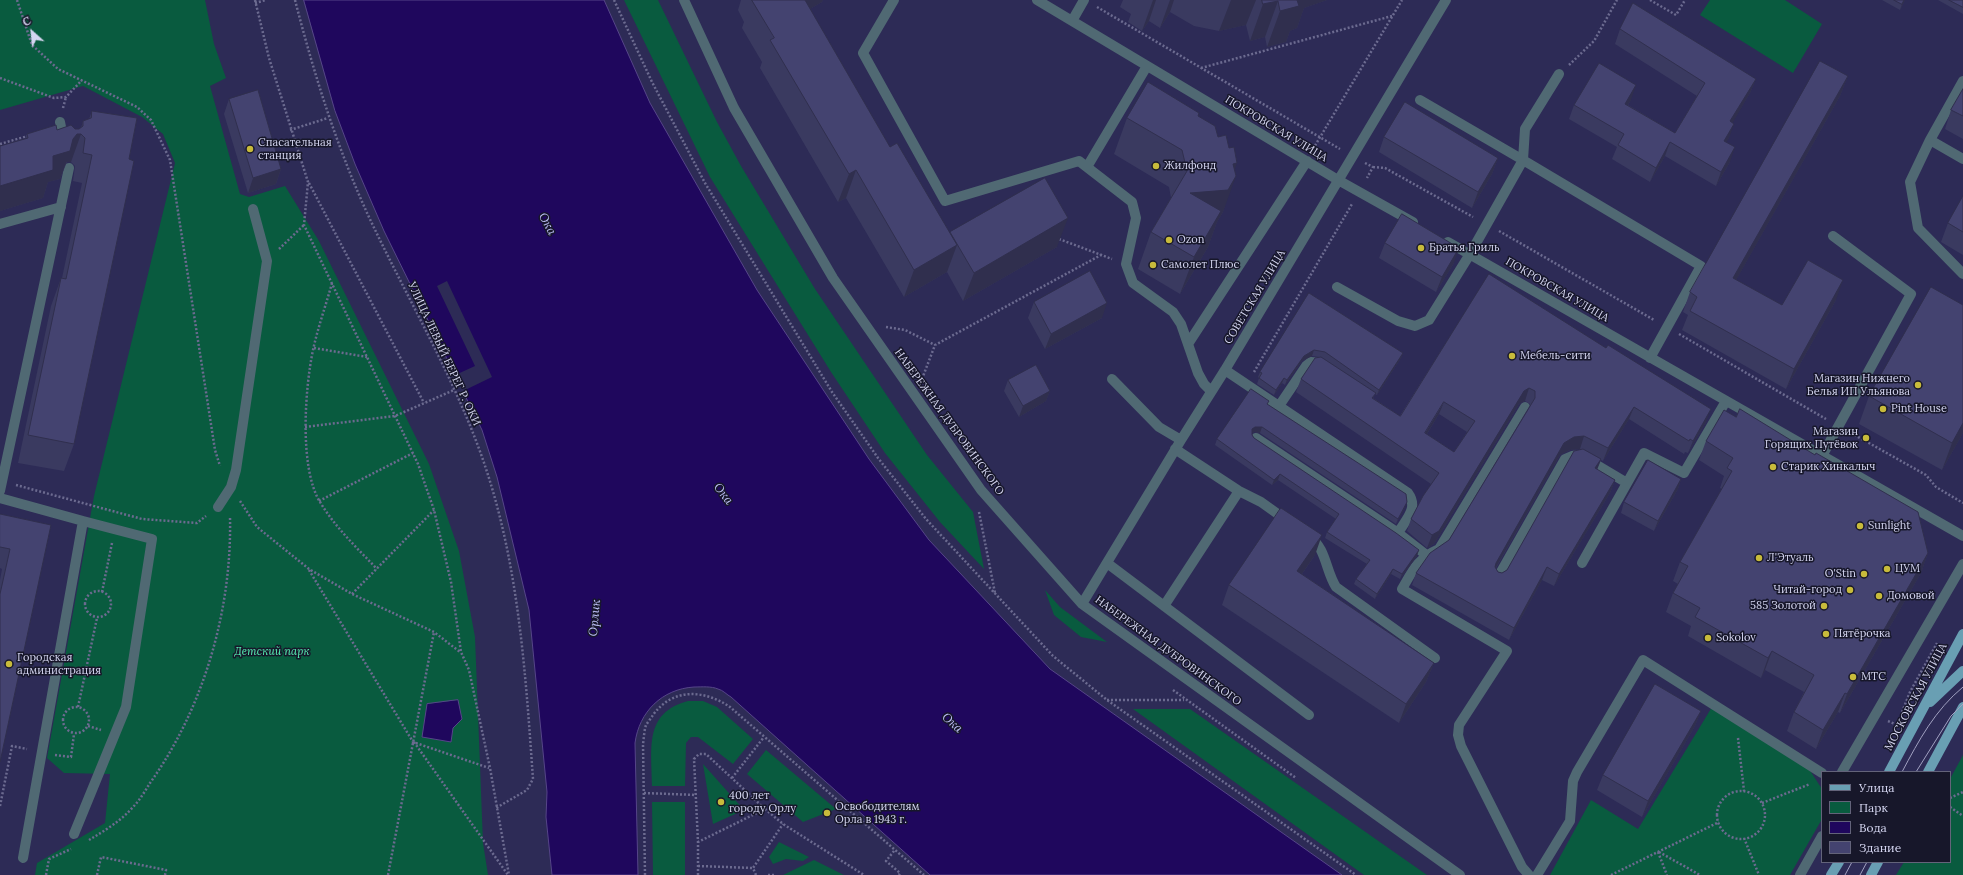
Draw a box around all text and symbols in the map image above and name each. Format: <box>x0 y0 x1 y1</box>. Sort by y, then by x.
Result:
north arrow <box>12 12 52 52</box>
text: С <box>20 13 33 29</box>
street label: ПОКРОВСКАЯ УЛИЦА <box>1222 93 1330 165</box>
place label: Спасательная станция <box>258 136 332 162</box>
marker: Спасательная станция <box>245 144 255 154</box>
place label: Жилфонд <box>1164 159 1216 173</box>
marker: Жилфонд <box>1151 161 1161 171</box>
water label: Ока <box>535 211 559 237</box>
place label: Ozon <box>1177 233 1204 247</box>
marker: Ozon <box>1164 235 1174 245</box>
place label: Братья Гриль <box>1429 241 1500 255</box>
marker: Братья Гриль <box>1416 243 1426 253</box>
street label: СОВЕТСКАЯ УЛИЦА <box>1222 247 1288 347</box>
street label: ПОКРОВСКАЯ УЛИЦА <box>1503 255 1611 325</box>
place label: Самолет Плюс <box>1161 258 1239 272</box>
marker: Самолет Плюс <box>1148 260 1158 270</box>
street label: УЛИЦА ЛЕВЫЙ БЕРЕГ Р. ОКИ <box>405 280 483 428</box>
street label: НАБЕРЕЖНАЯ ДУБРОВИНСКОГО <box>891 346 1007 498</box>
place label: Мебель-сити <box>1520 349 1591 363</box>
marker: Мебель-сити <box>1507 351 1517 361</box>
place label: Магазин Нижнего Белья ИП Ульянова <box>1807 372 1910 398</box>
marker: Магазин Нижнего Белья ИП Ульянова <box>1913 380 1923 390</box>
place label: Pint House <box>1891 402 1947 416</box>
marker: Pint House <box>1878 404 1888 414</box>
place label: Магазин Горящих Путёвок <box>1765 425 1858 451</box>
marker: Магазин Горящих Путёвок <box>1861 433 1871 443</box>
place label: Старик Хинкалыч <box>1781 460 1875 474</box>
marker: Старик Хинкалыч <box>1768 462 1778 472</box>
water label: Ока <box>710 481 736 507</box>
place label: Sunlight <box>1868 519 1911 533</box>
marker: Sunlight <box>1855 521 1865 531</box>
place label: Л'Этуаль <box>1767 551 1814 565</box>
marker: Л'Этуаль <box>1754 553 1764 563</box>
place label: ЦУМ <box>1895 562 1920 576</box>
marker: ЦУМ <box>1882 564 1892 574</box>
place label: O'Stin <box>1825 567 1856 581</box>
marker: O'Stin <box>1859 569 1869 579</box>
place label: Читай-город <box>1773 583 1842 597</box>
marker: Читай-город <box>1845 585 1855 595</box>
place label: Домовой <box>1887 589 1935 603</box>
marker: Домовой <box>1874 591 1884 601</box>
street label: НАБЕРЕЖНАЯ ДУБРОВИНСКОГО <box>1092 593 1244 709</box>
water label: Орлик <box>586 599 604 637</box>
place label: 585 Золотой <box>1750 599 1816 613</box>
marker: 585 Золотой <box>1819 601 1829 611</box>
place label: Пятёрочка <box>1834 627 1890 641</box>
marker: Пятёрочка <box>1821 629 1831 639</box>
place label: Sokolov <box>1716 631 1756 645</box>
marker: Sokolov <box>1703 633 1713 643</box>
street label: МОСКОВСКАЯ УЛИЦА <box>1882 641 1950 753</box>
park label: Детский парк <box>234 645 310 659</box>
place label: Городская администрация <box>17 651 101 677</box>
marker: Городская администрация <box>4 659 14 669</box>
place label: МТС <box>1861 670 1886 684</box>
marker: МТС <box>1848 672 1858 682</box>
water label: Ока <box>939 710 965 736</box>
legend <box>1821 771 1951 863</box>
text: Улица <box>1859 780 1895 795</box>
place label: 400 лет городу Орлу <box>729 789 796 815</box>
marker: 400 лет городу Орлу <box>716 797 726 807</box>
place label: Освободителям Орла в 1943 г. <box>835 800 920 826</box>
text: Парк <box>1859 800 1888 815</box>
marker: Освободителям Орла в 1943 г. <box>822 808 832 818</box>
text: Вода <box>1859 820 1887 835</box>
text: Здание <box>1859 840 1901 855</box>

